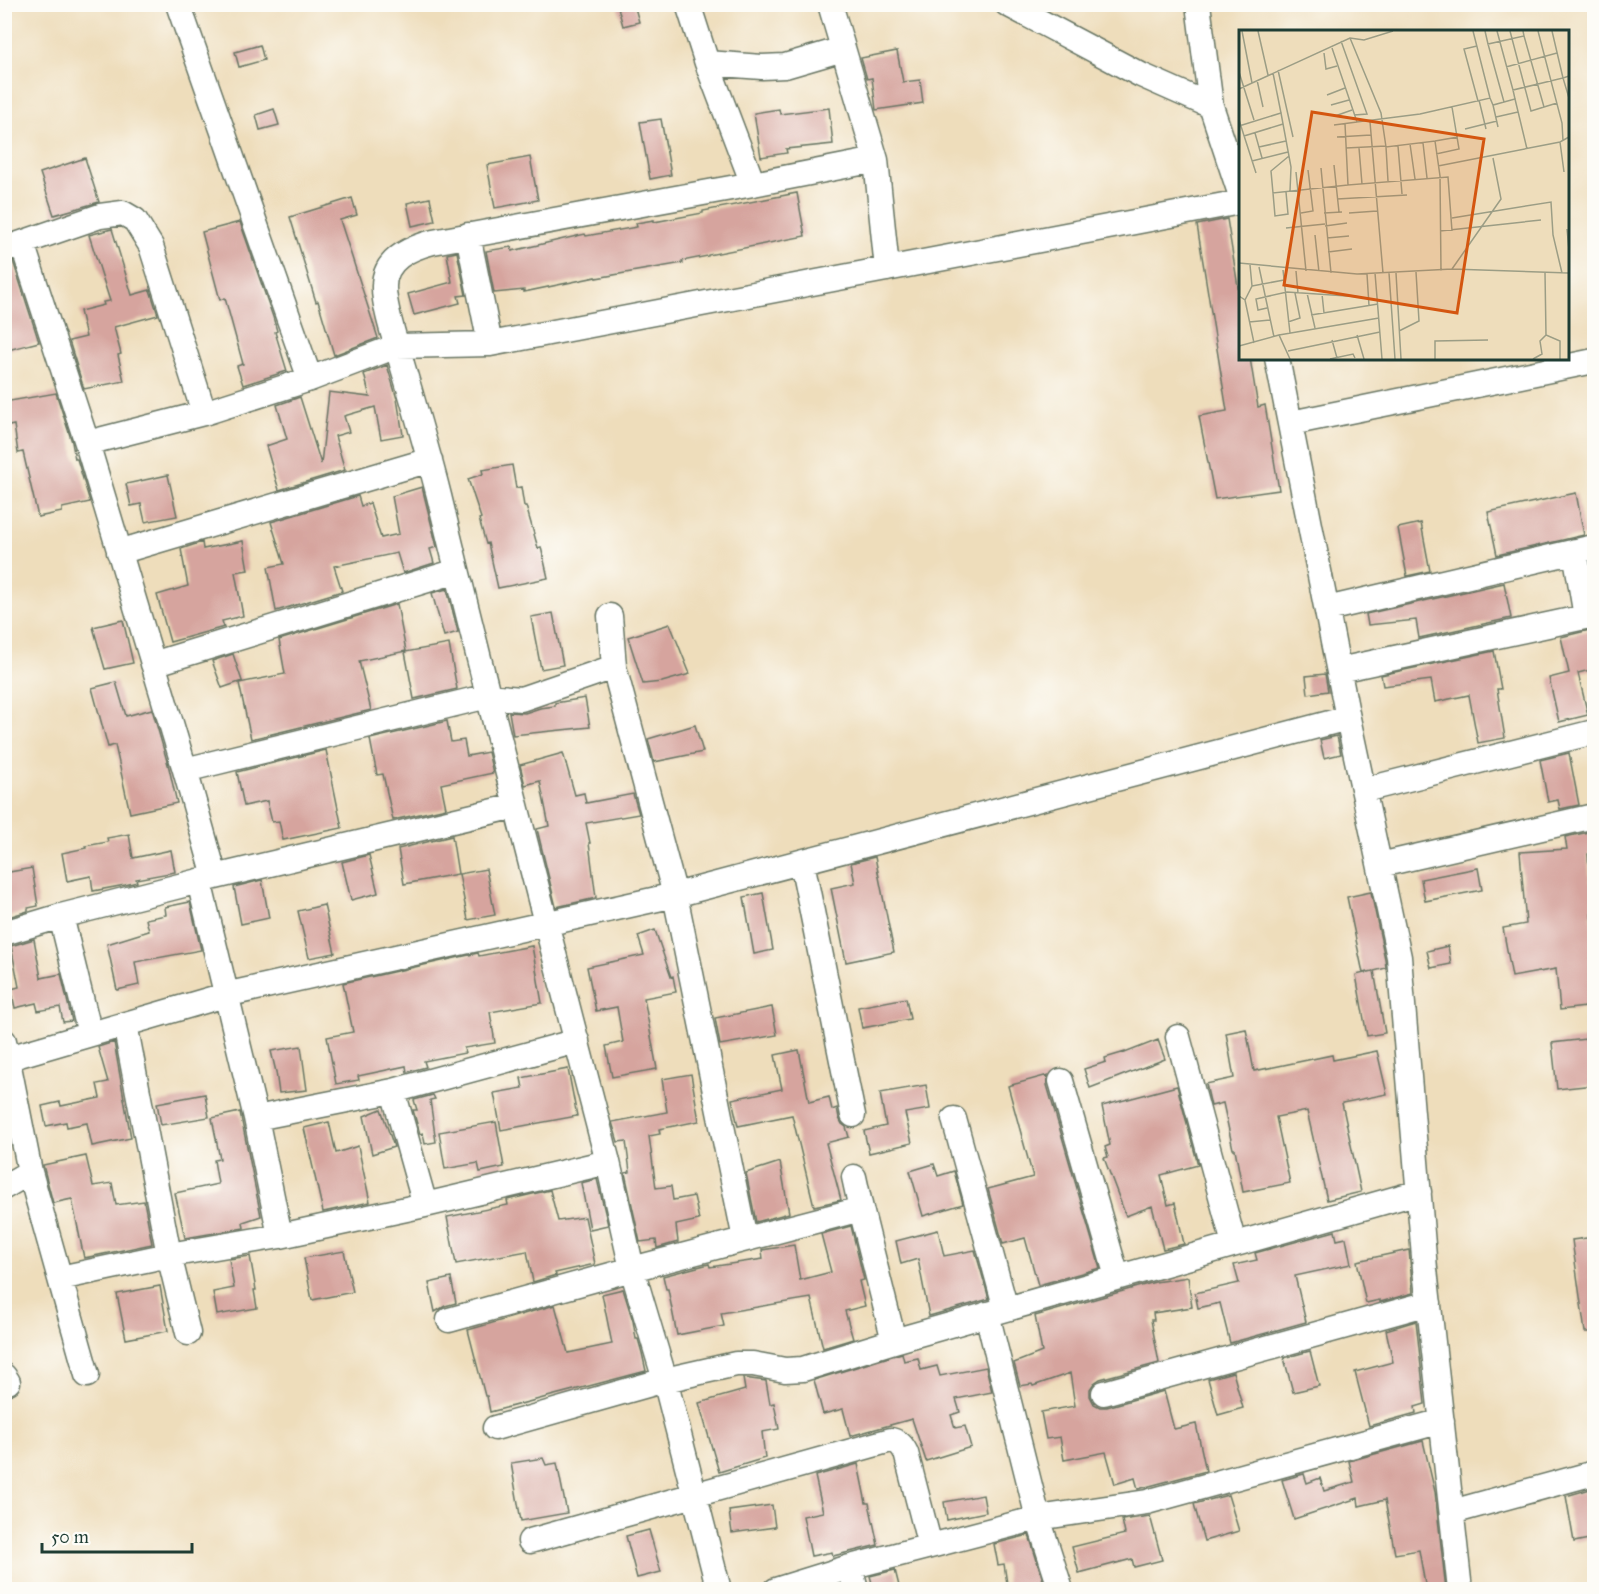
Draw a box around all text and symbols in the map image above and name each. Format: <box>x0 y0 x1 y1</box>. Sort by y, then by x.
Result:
inset map <box>1239 30 1569 360</box>
scale bar <box>42 1516 192 1554</box>
text: 50 m <box>51 1526 89 1548</box>

